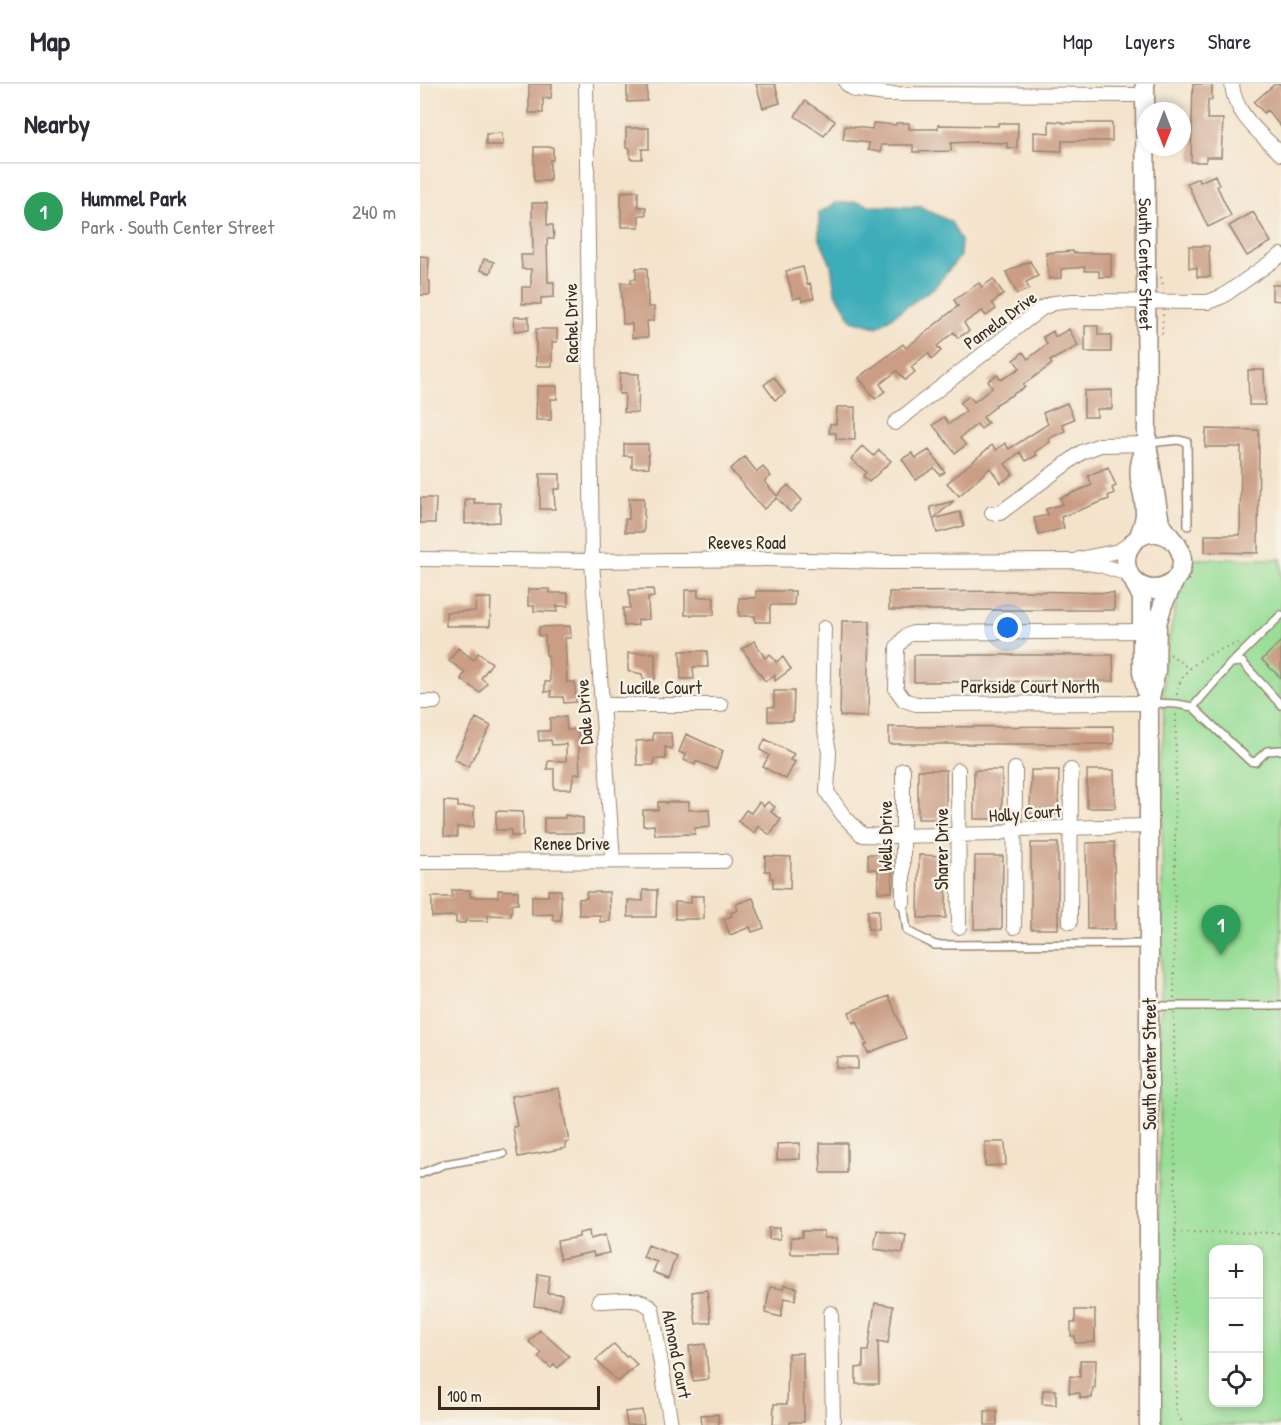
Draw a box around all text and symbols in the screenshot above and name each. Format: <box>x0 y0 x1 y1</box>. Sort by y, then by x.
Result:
text: Map <box>30 22 70 60</box>
text: Map <box>1063 27 1092 56</box>
text: Layers <box>1125 27 1175 56</box>
text: Share <box>1208 27 1251 56</box>
north arrow <box>1137 102 1191 156</box>
text: Nearby <box>24 106 90 141</box>
text: Hummel Park <box>81 183 187 213</box>
text: 1 <box>40 198 47 225</box>
text: 240 m <box>352 198 396 225</box>
street label: South Center Street <box>1133 198 1159 331</box>
text: Park · South Center Street <box>81 213 274 240</box>
street label: Rachel Drive <box>558 283 584 363</box>
street label: Pamela Drive <box>958 285 1042 355</box>
street label: Reeves Road <box>708 530 786 555</box>
your location <box>993 613 1022 642</box>
street label: Parkside Court North <box>961 674 1100 699</box>
street label: Lucille Court <box>620 675 703 700</box>
street label: Dale Drive <box>569 678 599 746</box>
street label: Holly Court <box>988 798 1063 828</box>
street label: Wells Drive <box>873 801 898 871</box>
street label: Sharer Drive <box>929 808 954 890</box>
street label: Renee Drive <box>534 831 610 856</box>
pin: 1 <box>1202 906 1240 955</box>
street label: South Center Street <box>1137 997 1162 1130</box>
map controls <box>1209 1245 1263 1407</box>
button: + <box>1209 1245 1263 1299</box>
button: − <box>1209 1299 1263 1353</box>
street label: Almond Court <box>656 1308 698 1401</box>
button: locate <box>1209 1353 1263 1407</box>
scale bar <box>438 1383 600 1410</box>
text: 100 m <box>447 1385 482 1407</box>

